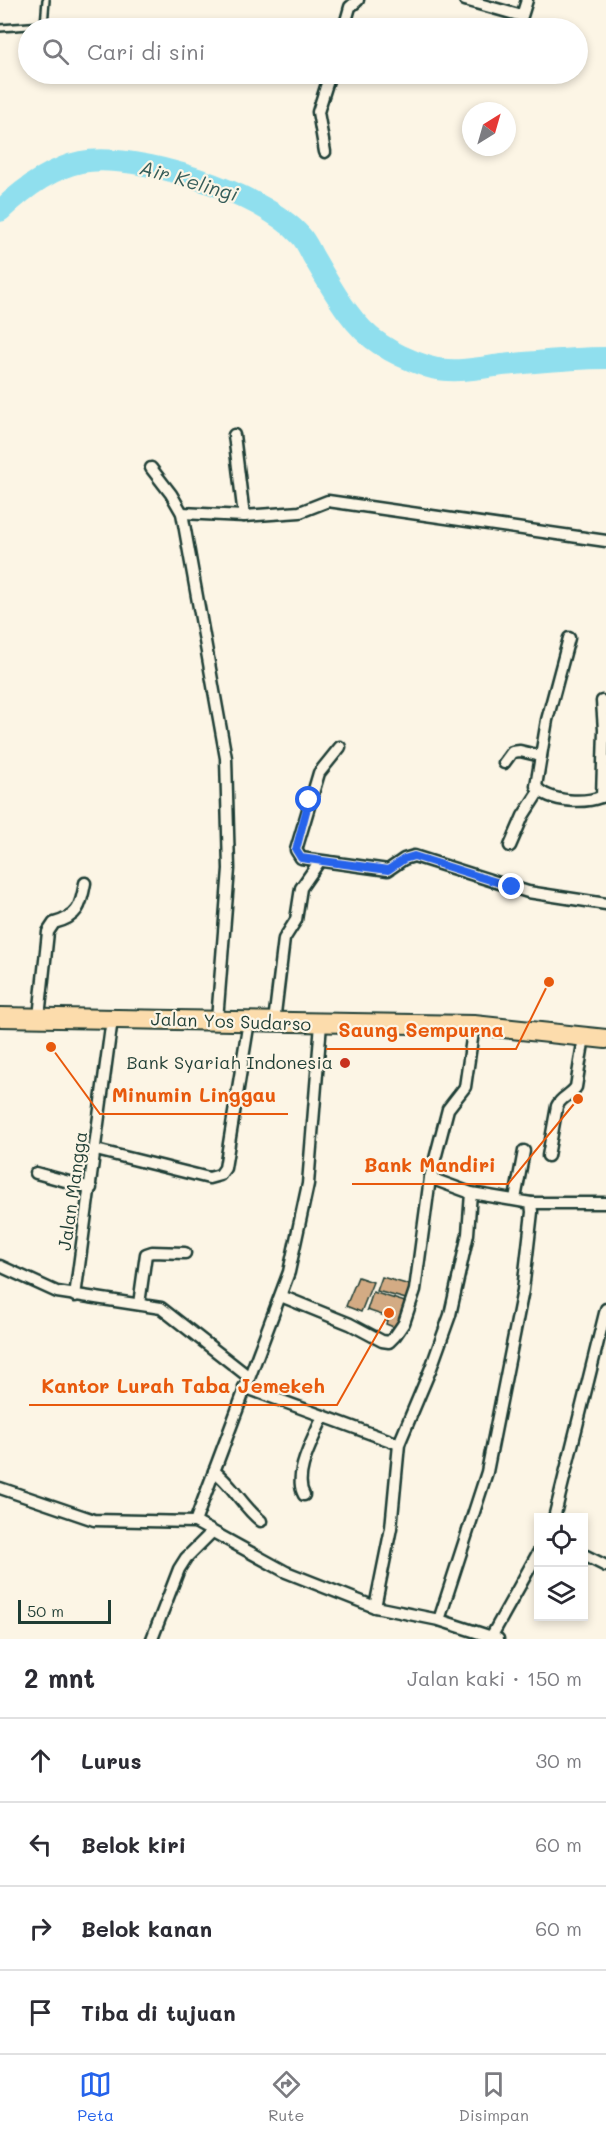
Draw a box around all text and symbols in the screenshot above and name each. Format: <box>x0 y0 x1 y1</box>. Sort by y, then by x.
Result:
search box <box>18 18 588 84</box>
icon: search <box>39 35 72 68</box>
text: Cari di sini <box>87 37 205 66</box>
north arrow <box>462 102 516 156</box>
water label: Air Kelingi <box>137 154 242 207</box>
route start <box>295 786 321 812</box>
route end <box>498 873 524 899</box>
street label: Jalan Yos Sudarso <box>150 1006 312 1036</box>
callout: Saung Sempurna <box>326 1011 516 1049</box>
text: Saung Sempurna <box>338 1016 504 1042</box>
place label: Bank Syariah Indonesia <box>126 1050 333 1074</box>
marker: Bank Syariah Indonesia <box>338 1056 352 1070</box>
callout: Minumin Linggau <box>100 1076 288 1114</box>
text: Minumin Linggau <box>112 1081 276 1107</box>
street label: Jalan Mangga <box>52 1130 92 1252</box>
callout: Bank Mandiri <box>352 1146 508 1184</box>
text: Bank Mandiri <box>364 1151 496 1177</box>
callout: Kantor Lurah Taba Jemekeh <box>29 1367 337 1405</box>
text: Kantor Lurah Taba Jemekeh <box>41 1372 325 1398</box>
map controls <box>534 1513 588 1621</box>
button: locate <box>534 1513 588 1567</box>
button: layers <box>534 1567 588 1621</box>
scale bar <box>18 1597 111 1624</box>
text: 50 m <box>27 1600 64 1621</box>
text: 2 mnt <box>24 1661 95 1695</box>
text: Jalan kaki · 150 m <box>407 1665 582 1691</box>
icon: ahead <box>24 1744 57 1777</box>
text: Lurus <box>81 1746 142 1775</box>
text: 30 m <box>536 1747 582 1773</box>
icon: left <box>24 1828 57 1861</box>
text: Belok kiri <box>81 1830 186 1859</box>
text: 60 m <box>535 1831 582 1857</box>
icon: right <box>24 1912 57 1945</box>
text: Belok kanan <box>81 1914 212 1943</box>
text: 60 m <box>535 1915 582 1941</box>
icon: arrive <box>24 1996 57 2029</box>
text: Tiba di tujuan <box>81 1998 236 2027</box>
tab: Peta <box>77 2068 114 2125</box>
tab: Rute <box>268 2068 304 2125</box>
tab: Disimpan <box>459 2068 529 2125</box>

